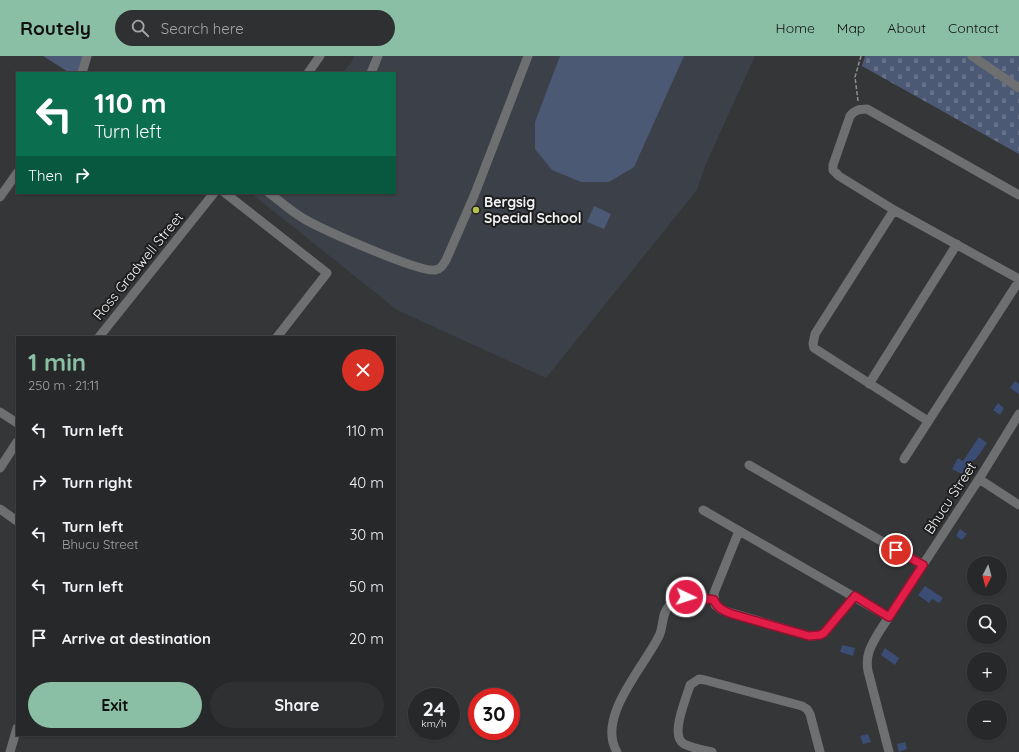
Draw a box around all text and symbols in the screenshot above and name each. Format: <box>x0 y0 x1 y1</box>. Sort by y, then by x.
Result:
search box <box>115 10 395 46</box>
text: Routely <box>20 16 91 40</box>
icon: search <box>129 17 151 39</box>
text: Search here <box>161 19 244 38</box>
text: Home <box>776 19 815 37</box>
text: Map <box>837 19 865 37</box>
text: About <box>887 19 926 37</box>
text: Contact <box>948 19 999 37</box>
text: 110 m <box>94 85 167 120</box>
icon: left <box>28 88 80 140</box>
text: Turn left <box>94 120 162 143</box>
icon: right <box>71 164 93 186</box>
text: Then <box>28 166 63 185</box>
place label: Bergsig Special School <box>484 193 582 227</box>
marker: Bergsig Special School <box>471 205 481 215</box>
street label: Ross Gradwell Street <box>89 208 187 324</box>
text: 1 min <box>28 347 86 377</box>
button: close <box>342 349 384 391</box>
text: 250 m · 21:11 <box>28 377 99 393</box>
icon: left <box>28 419 50 441</box>
text: Turn left <box>62 421 124 440</box>
text: 110 m <box>346 421 384 440</box>
street label: Bhucu Street <box>920 458 980 537</box>
icon: right <box>28 471 50 493</box>
text: Turn right <box>62 473 133 492</box>
text: 40 m <box>349 473 384 492</box>
text: Turn left <box>62 517 124 536</box>
icon: left <box>28 523 50 545</box>
text: 30 m <box>349 525 384 544</box>
pin <box>879 533 913 567</box>
text: Bhucu Street <box>62 536 138 552</box>
icon: arrive <box>885 539 907 561</box>
north arrow <box>967 556 1007 596</box>
map controls <box>967 556 1007 740</box>
icon: left <box>28 575 50 597</box>
position arrow <box>665 576 707 618</box>
text: Turn left <box>62 577 124 596</box>
text: 50 m <box>349 577 384 596</box>
button: search <box>967 604 1007 644</box>
icon: arrive <box>28 627 50 649</box>
text: Arrive at destination <box>62 629 211 648</box>
text: 20 m <box>349 629 384 648</box>
button: + <box>967 652 1007 692</box>
button: Exit <box>28 682 202 728</box>
button: Share <box>210 682 384 728</box>
speed limit sign: 30 <box>468 688 520 740</box>
text: 24 <box>422 696 446 721</box>
button: − <box>967 700 1007 740</box>
text: km/h <box>421 717 447 730</box>

